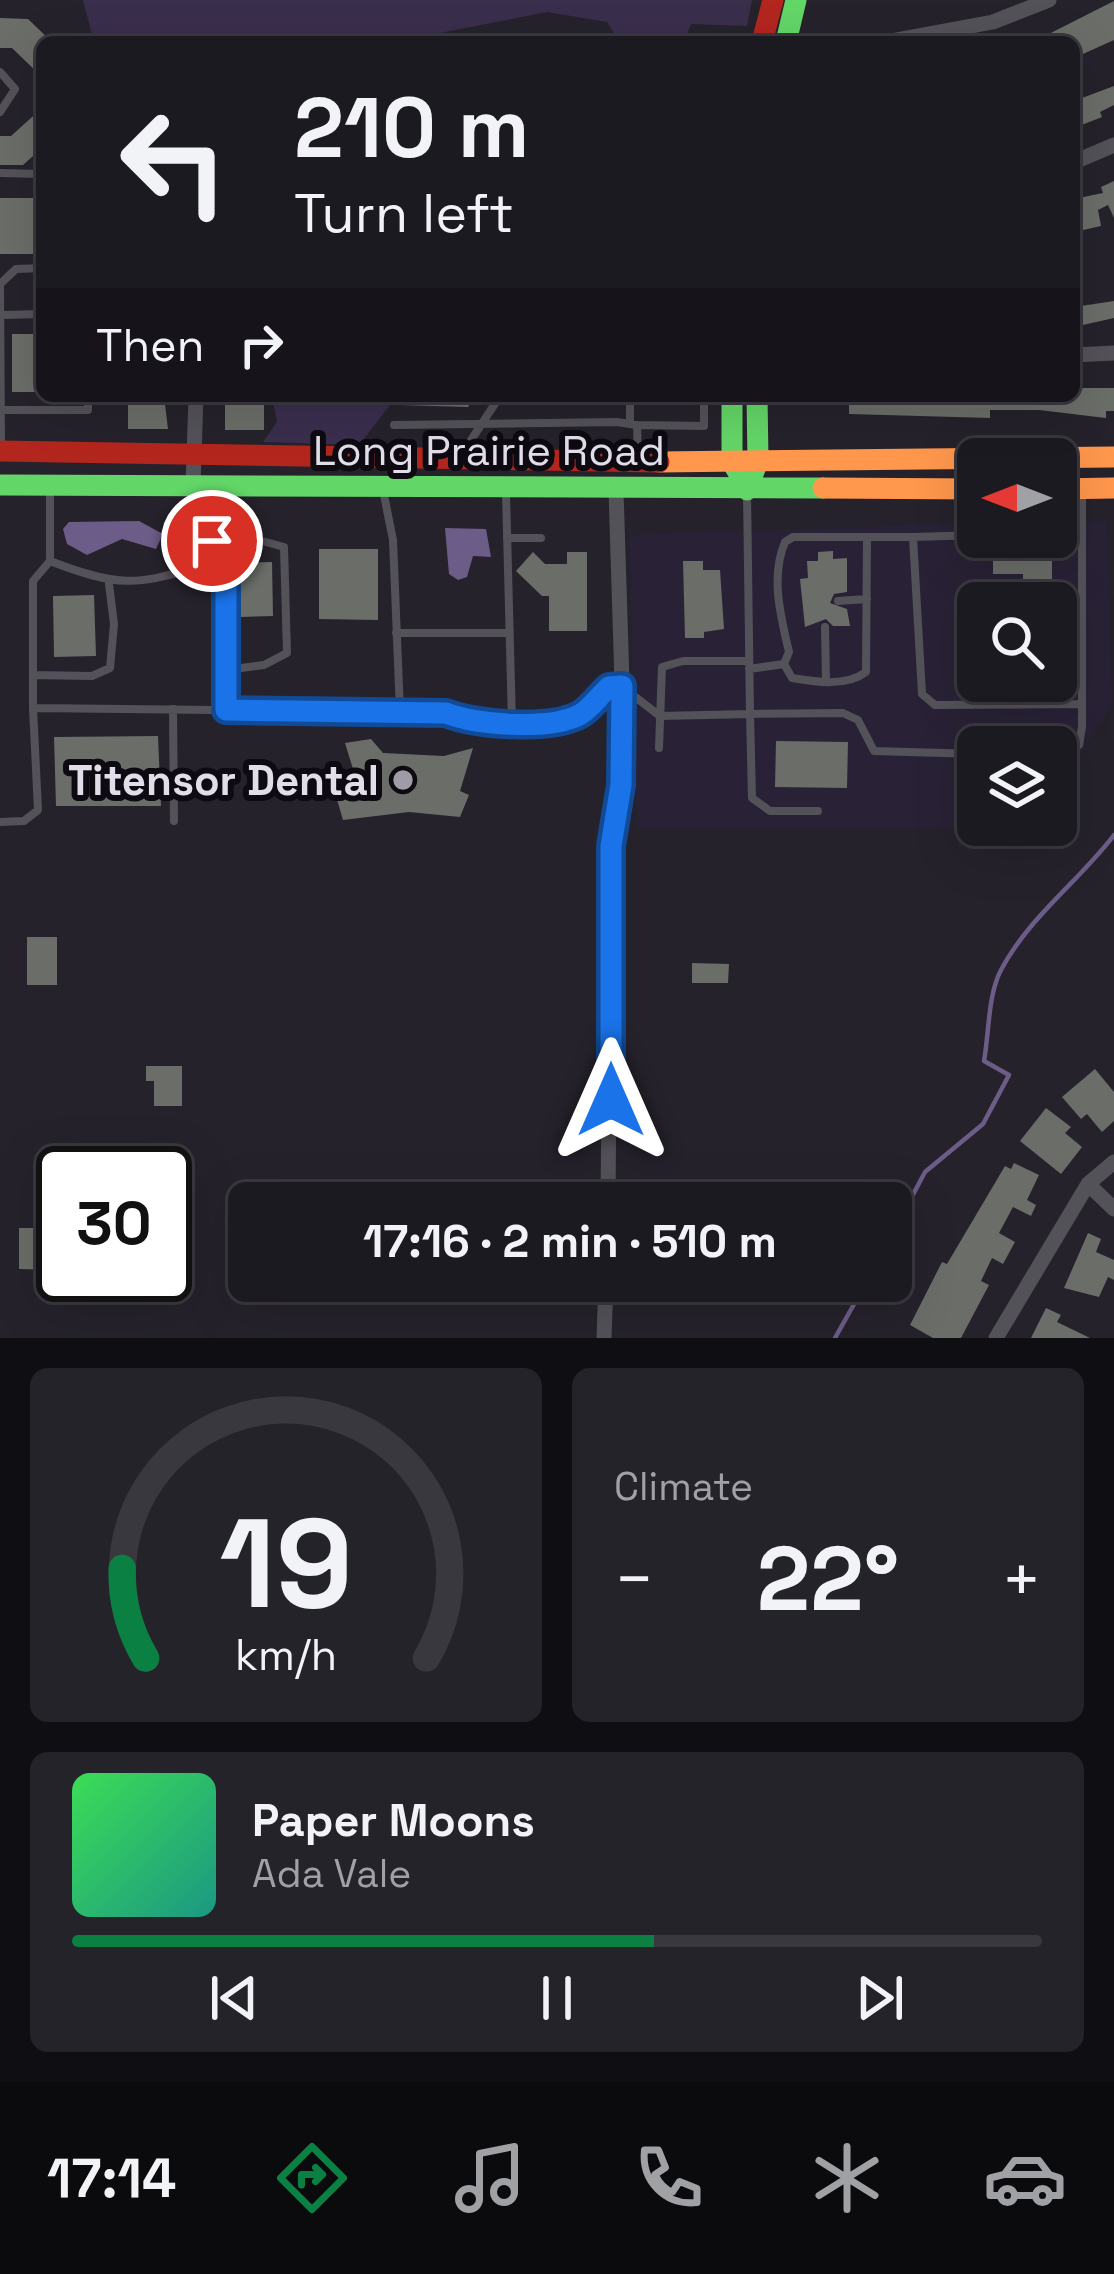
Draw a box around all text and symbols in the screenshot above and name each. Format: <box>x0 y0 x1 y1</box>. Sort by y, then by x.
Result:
text: 210 m <box>294 74 529 182</box>
icon: left <box>96 84 252 240</box>
text: Turn left <box>294 179 514 248</box>
icon: right <box>228 312 294 378</box>
text: Then <box>96 317 204 374</box>
street label: Long Prairie Road <box>313 424 665 477</box>
north arrow <box>957 438 1077 558</box>
map controls <box>957 438 1077 846</box>
pin <box>161 490 263 592</box>
icon: arrive <box>179 508 245 574</box>
button: search <box>957 582 1077 702</box>
button: layers <box>957 726 1077 846</box>
place label: Titensor Dental <box>68 754 379 807</box>
marker: Titensor Dental <box>390 767 416 793</box>
position arrow <box>548 1037 674 1163</box>
speed limit sign: 30 <box>36 1146 192 1302</box>
text: 17:16 · 2 min · 510 m <box>363 1213 777 1270</box>
text: Climate <box>614 1462 753 1511</box>
text: 19 <box>219 1484 353 1643</box>
text: 22° <box>757 1521 899 1636</box>
text: − <box>614 1537 655 1621</box>
text: + <box>1001 1537 1042 1621</box>
text: km/h <box>235 1628 337 1683</box>
text: Paper Moons <box>252 1792 535 1849</box>
text: Ada Vale <box>252 1849 411 1898</box>
icon: previous <box>201 1965 267 2031</box>
icon: pause <box>524 1965 590 2031</box>
icon: next <box>847 1965 913 2031</box>
icon: directions <box>270 2136 354 2220</box>
icon: music <box>448 2136 532 2220</box>
icon: phone <box>627 2136 711 2220</box>
icon: climate <box>805 2136 889 2220</box>
icon: car <box>983 2136 1067 2220</box>
text: 17:14 <box>47 2144 176 2213</box>

